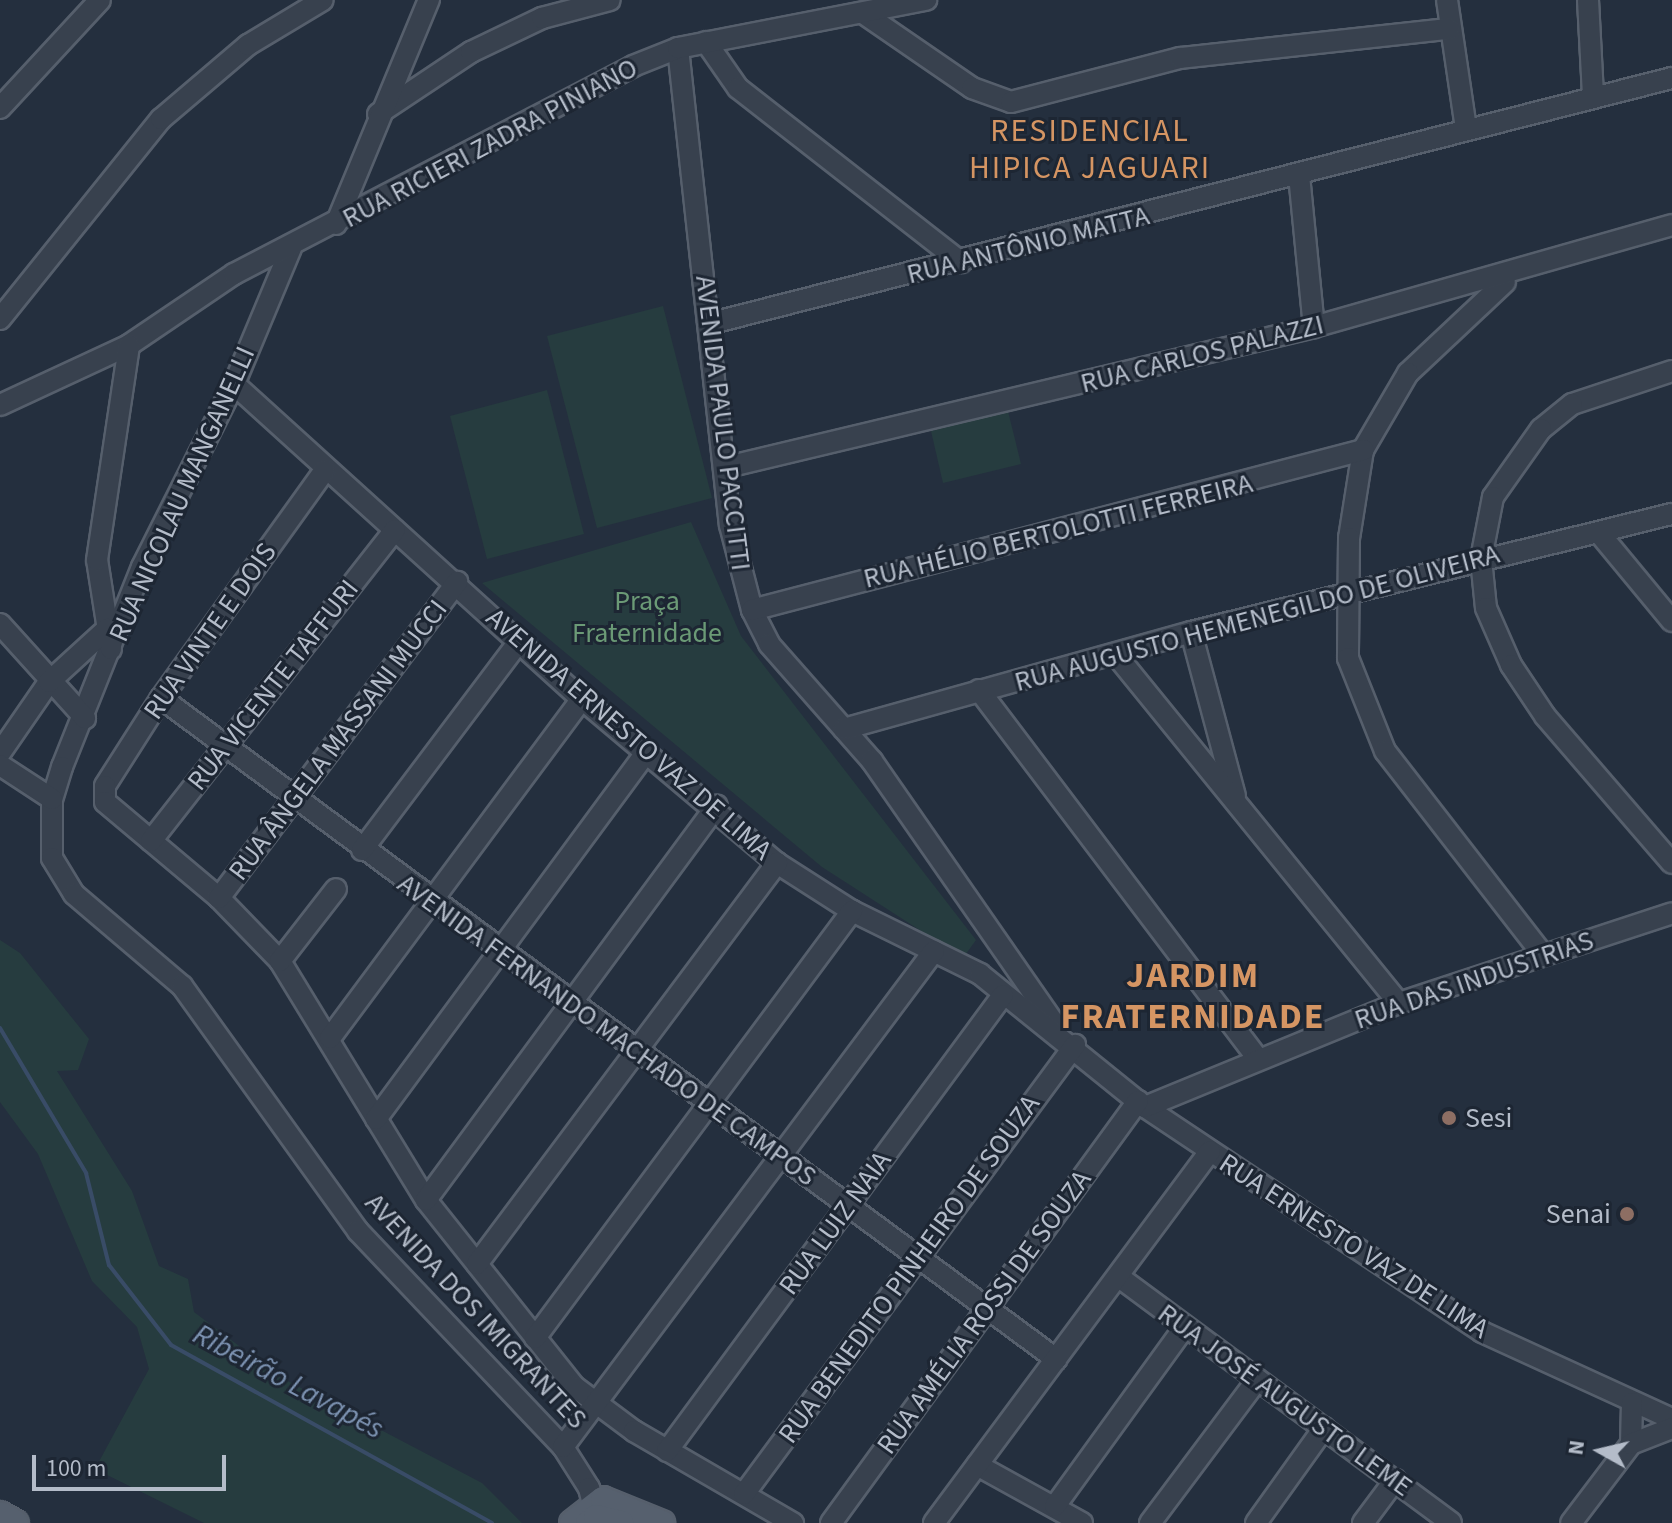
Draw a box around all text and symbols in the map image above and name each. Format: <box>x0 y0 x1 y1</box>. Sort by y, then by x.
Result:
street label: RUA RICIERI ZADRA PINIANO <box>337 51 643 235</box>
district label: RESIDENCIAL HIPICA JAGUARI <box>969 113 1211 188</box>
street label: RUA ANTÔNIO MATTA <box>903 199 1153 291</box>
street label: AVENIDA PAULO PACCITTI <box>688 274 758 572</box>
street label: RUA CARLOS PALAZZI <box>1077 308 1327 400</box>
street label: RUA NICOLAU MANGANELLI <box>102 341 262 647</box>
street label: RUA HÉLIO BERTOLOTTI FERREIRA <box>860 466 1256 596</box>
street label: RUA VINTE E DOIS <box>137 536 283 726</box>
street label: RUA AUGUSTO HEMENEGILDO DE OLIVEIRA <box>1011 537 1503 699</box>
street label: RUA VICENTE TAFFURI <box>180 573 366 797</box>
park label: Praça Fraternidade <box>572 584 722 650</box>
street label: RUA ÂNGELA MASSANI MUCCI <box>222 593 454 887</box>
street label: AVENIDA ERNESTO VAZ DE LIMA <box>479 601 779 867</box>
street label: AVENIDA FERNANDO MACHADO DE CAMPOS <box>391 867 823 1193</box>
street label: RUA DAS INDUSTRIAS <box>1350 923 1598 1037</box>
district label: JARDIM FRATERNIDADE <box>1061 953 1325 1038</box>
street label: RUA BENEDITO PINHEIRO DE SOUZA <box>771 1088 1047 1450</box>
place label: Sesi <box>1465 1101 1512 1135</box>
marker: Sesi <box>1440 1109 1458 1127</box>
street label: RUA LUIZ NAIA <box>772 1145 898 1301</box>
street label: RUA ERNESTO VAZ DE LIMA <box>1213 1146 1495 1346</box>
street label: RUA AMÉLIA ROSSI DE SOUZA <box>870 1163 1098 1461</box>
street label: AVENIDA DOS IMIGRANTES <box>358 1186 594 1436</box>
place label: Senai <box>1546 1197 1611 1231</box>
marker: Senai <box>1618 1205 1636 1223</box>
street label: RUA JOSÉ AUGUSTO LEME <box>1151 1296 1419 1504</box>
water label: Ribeirão Lavapés <box>187 1317 389 1447</box>
north arrow <box>1560 1411 1640 1491</box>
text: N <box>1559 1438 1593 1457</box>
scale bar <box>36 1439 230 1489</box>
text: 100 m <box>46 1451 106 1486</box>

